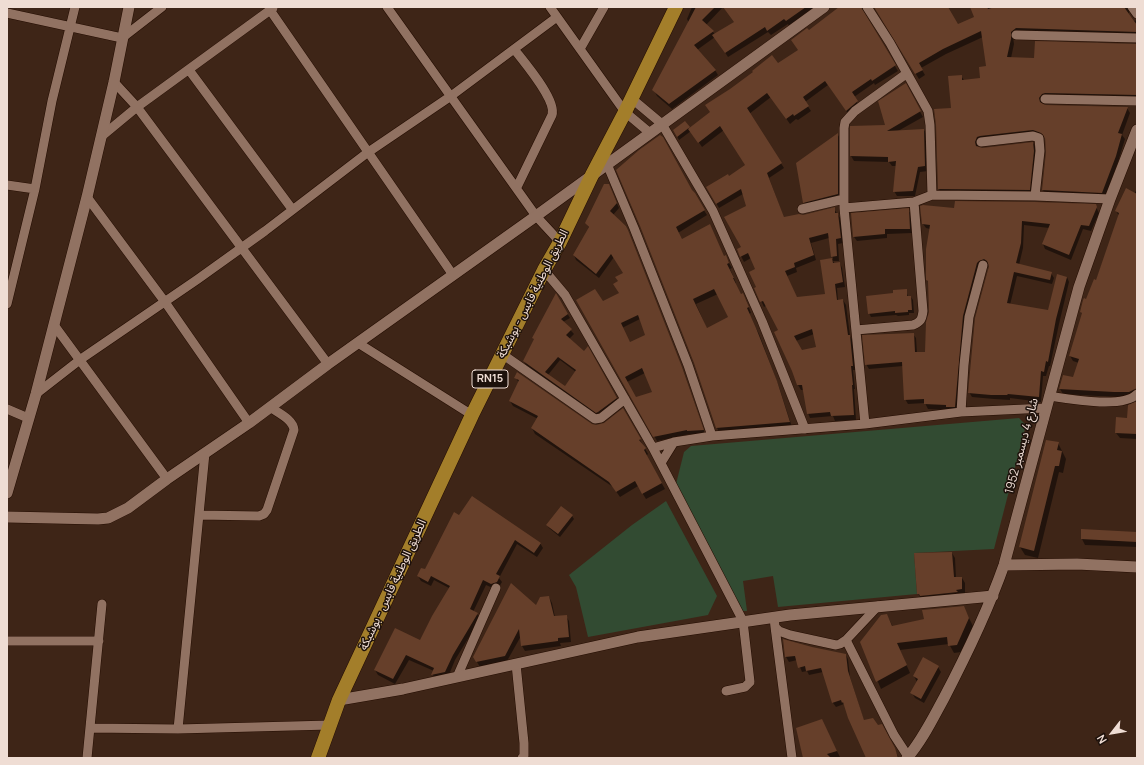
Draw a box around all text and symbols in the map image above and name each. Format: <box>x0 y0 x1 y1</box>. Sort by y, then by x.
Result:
street label: الطريق الوطنية قابس - بوشبكة <box>494 227 572 361</box>
road number: RN15 <box>472 370 508 388</box>
street label: شارع 4 ديسمبر 1952 <box>1002 397 1042 495</box>
street label: الطريق الوطنية قابس - بوشبكة <box>356 517 430 653</box>
north arrow <box>1092 713 1132 753</box>
text: N <box>1093 732 1110 747</box>

